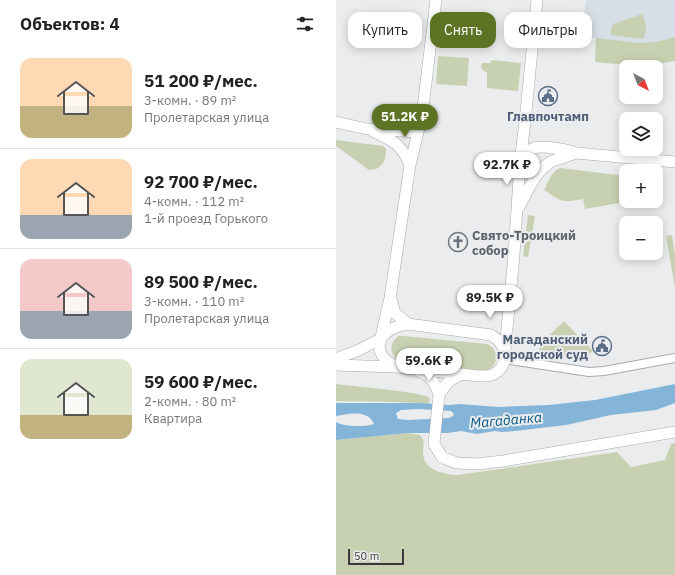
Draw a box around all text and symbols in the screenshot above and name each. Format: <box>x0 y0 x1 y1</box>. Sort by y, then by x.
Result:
chip: Купить <box>348 12 422 48</box>
chip: Снять <box>430 12 496 48</box>
chip: Фильтры <box>504 12 592 48</box>
text: Объектов: 4 <box>20 13 120 35</box>
icon: filters <box>294 13 316 35</box>
north arrow <box>619 60 663 104</box>
map controls <box>619 60 663 260</box>
text: 51 200 ₽/мес. <box>144 70 258 92</box>
icon: home <box>52 74 100 122</box>
public building icon: Главпочтамп <box>537 85 559 107</box>
text: 3-комн. · 89 m² <box>144 92 236 109</box>
pin: 51.2K ₽ <box>368 104 442 138</box>
text: 51.2K ₽ <box>381 108 429 125</box>
place label: Главпочтамп <box>507 108 589 125</box>
text: Пролетарская улица <box>144 109 269 126</box>
button: layers <box>619 112 663 156</box>
pin: 92.7K ₽ <box>470 152 544 186</box>
text: 92.7K ₽ <box>483 156 531 173</box>
button: + <box>619 164 663 208</box>
text: 92 700 ₽/мес. <box>144 171 258 193</box>
icon: home <box>52 175 100 223</box>
text: 4-комн. · 112 m² <box>144 193 244 210</box>
text: 1-й проезд Горького <box>144 210 268 227</box>
button: − <box>619 216 663 260</box>
place label: Свято-Троицкий собор <box>472 227 576 259</box>
church icon: Свято-Троицкий собор <box>447 231 469 253</box>
text: 89 500 ₽/мес. <box>144 271 258 293</box>
icon: home <box>52 275 100 323</box>
pin: 89.5K ₽ <box>453 285 527 319</box>
text: 89.5K ₽ <box>466 289 514 306</box>
text: 3-комн. · 110 m² <box>144 293 244 310</box>
text: Пролетарская улица <box>144 310 269 327</box>
place label: Магаданский городской суд <box>497 331 588 363</box>
public building icon: Магаданский городской суд <box>591 335 613 357</box>
pin: 59.6K ₽ <box>392 348 466 382</box>
text: 59.6K ₽ <box>405 352 453 369</box>
text: 59 600 ₽/мес. <box>144 371 258 393</box>
icon: home <box>52 375 100 423</box>
text: 2-комн. · 80 m² <box>144 393 236 410</box>
water label: Магаданка <box>469 408 543 432</box>
text: Квартира <box>144 410 202 427</box>
scale bar <box>348 547 404 566</box>
text: 50 m <box>354 549 379 563</box>

